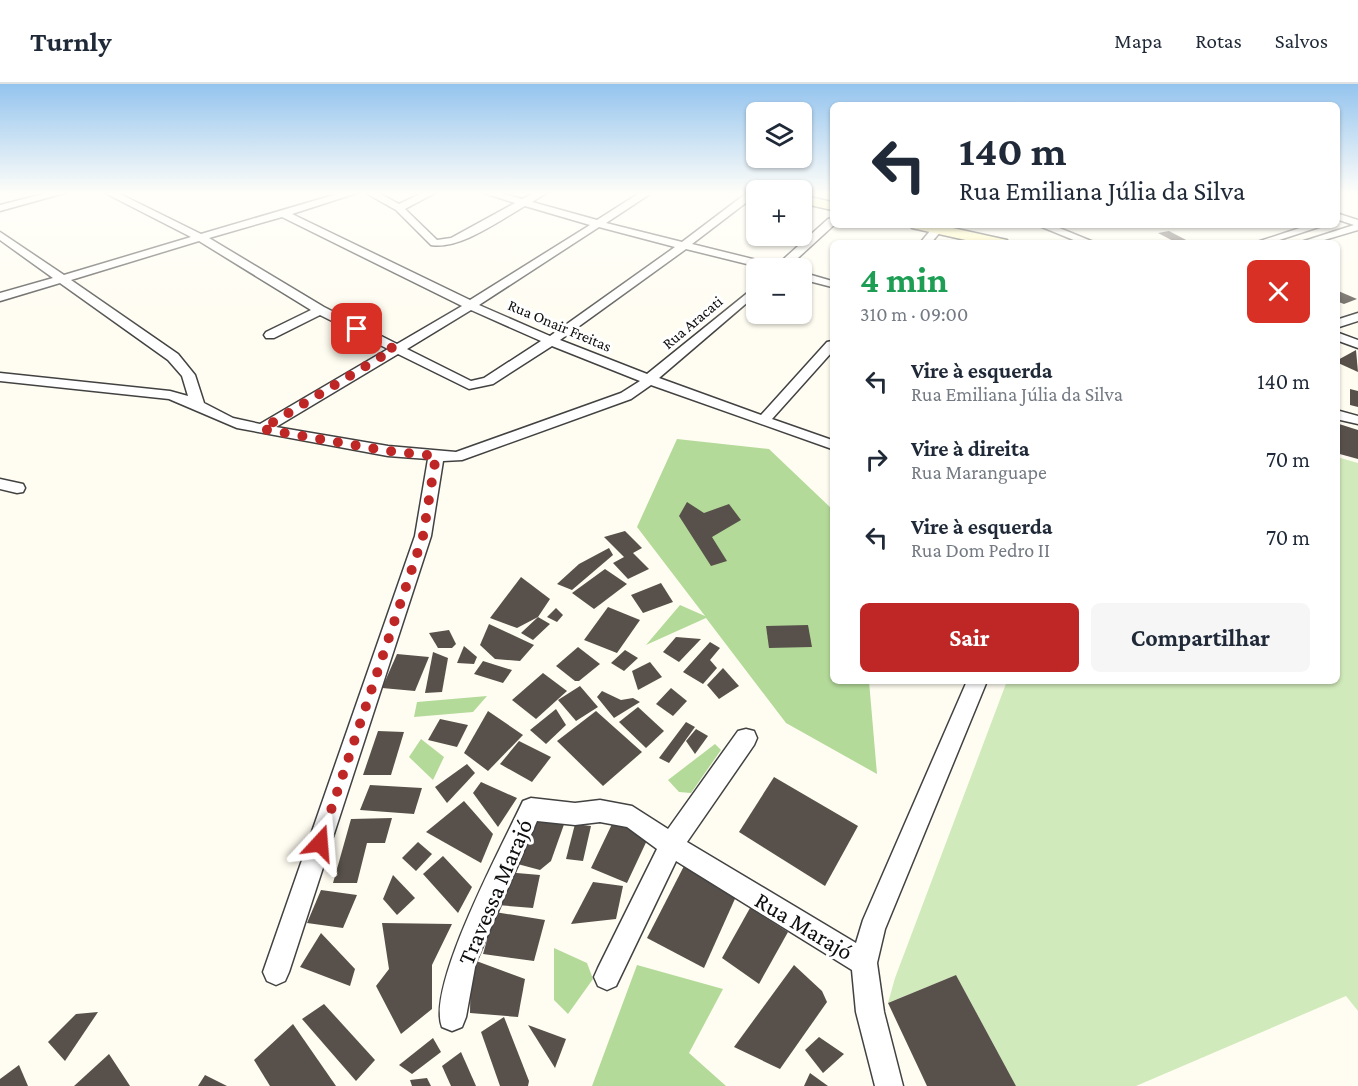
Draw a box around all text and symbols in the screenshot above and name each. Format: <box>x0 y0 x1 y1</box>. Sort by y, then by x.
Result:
text: Turnly <box>30 26 112 57</box>
text: Mapa <box>1114 29 1162 53</box>
text: Rotas <box>1195 29 1242 53</box>
text: Salvos <box>1275 29 1328 53</box>
map controls <box>746 102 812 324</box>
button: layers <box>746 102 812 168</box>
icon: left <box>860 126 938 204</box>
text: 140 m <box>959 127 1067 174</box>
text: Rua Emiliana Júlia da Silva <box>959 176 1245 206</box>
button: + <box>746 180 812 246</box>
button: − <box>746 258 812 324</box>
text: 4 min <box>860 260 948 300</box>
button: close <box>1247 260 1310 323</box>
street label: Rua Aracati <box>659 292 726 352</box>
street label: Rua Onair Freitas <box>506 296 614 355</box>
pin <box>331 303 382 354</box>
text: 310 m · 09:00 <box>860 303 968 325</box>
icon: arrive <box>340 312 373 345</box>
text: Vire à esquerda <box>911 358 1052 383</box>
icon: left <box>860 365 893 398</box>
text: 140 m <box>1257 369 1310 394</box>
text: Rua Emiliana Júlia da Silva <box>911 383 1123 405</box>
text: Vire à direita <box>911 436 1030 461</box>
icon: right <box>860 443 893 476</box>
text: 70 m <box>1266 447 1310 472</box>
text: Rua Maranguape <box>911 461 1047 483</box>
text: Vire à esquerda <box>911 514 1052 539</box>
icon: left <box>860 521 893 554</box>
text: 70 m <box>1266 525 1310 550</box>
text: Rua Dom Pedro II <box>911 539 1050 561</box>
button: Sair <box>860 603 1079 672</box>
button: Compartilhar <box>1091 603 1310 672</box>
position arrow <box>288 811 352 875</box>
street label: Travessa Marajó <box>452 815 537 969</box>
street label: Rua Marajó <box>750 886 858 965</box>

